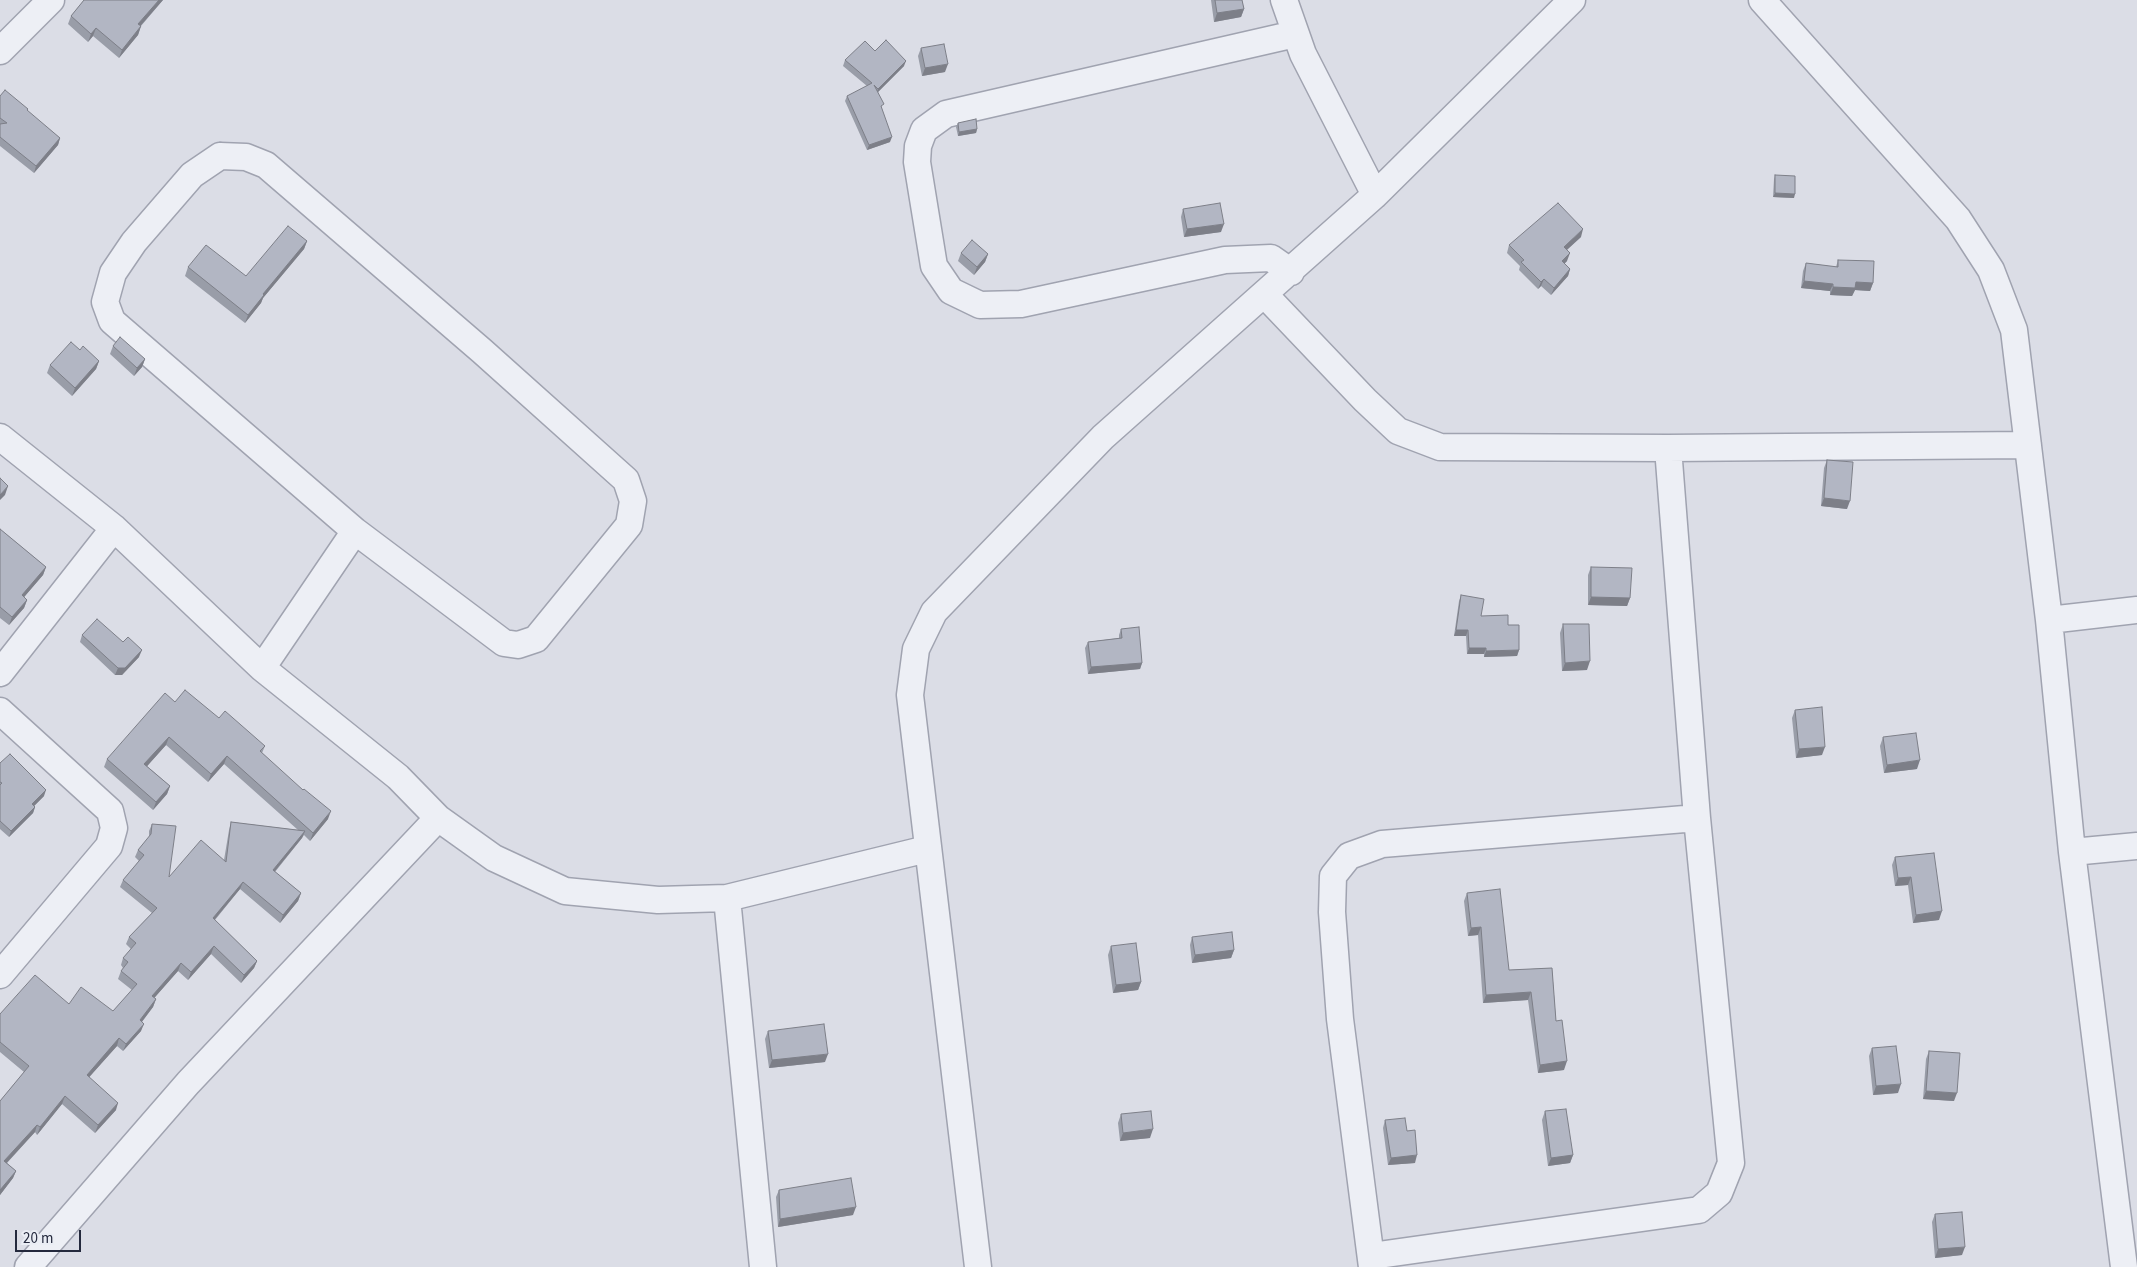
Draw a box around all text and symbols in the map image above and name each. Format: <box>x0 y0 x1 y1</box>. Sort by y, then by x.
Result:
scale bar <box>18 1220 84 1252</box>
text: 20 m <box>23 1228 53 1249</box>

